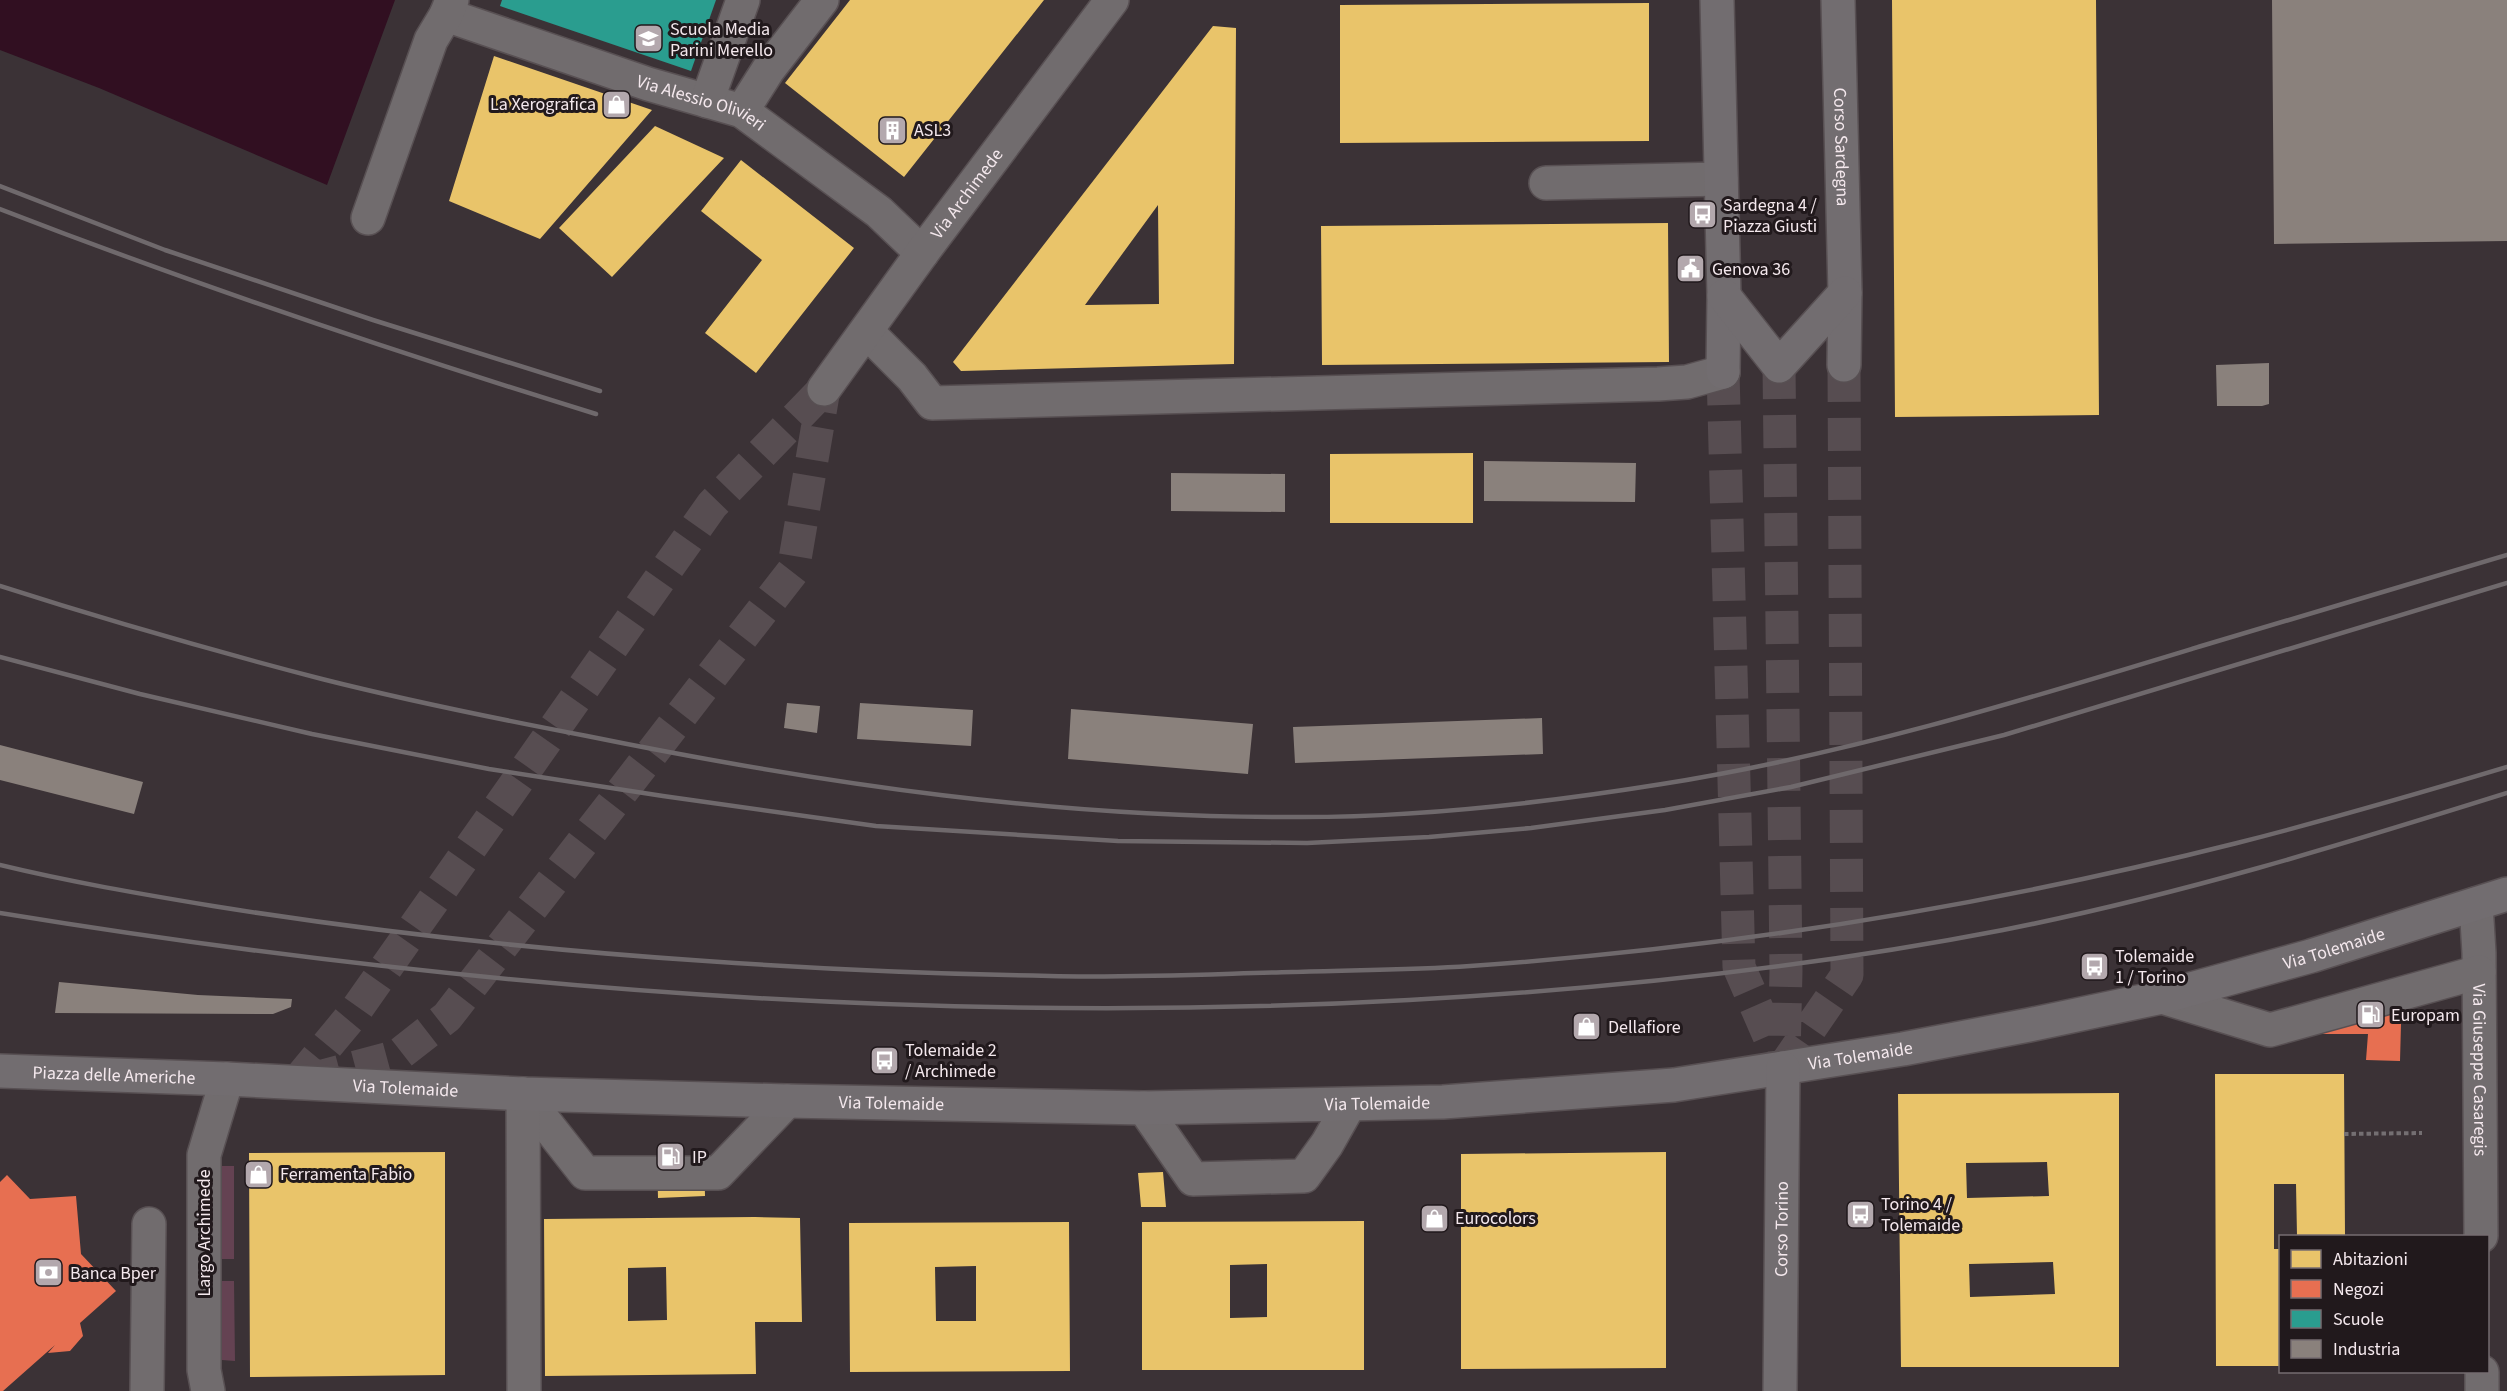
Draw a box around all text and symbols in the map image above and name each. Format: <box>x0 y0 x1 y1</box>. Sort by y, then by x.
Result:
place label: Scuola Media Parini Merello <box>670 17 773 63</box>
school or university icon: Scuola Media Parini Merello <box>633 23 665 55</box>
street label: Via Alessio Olivieri <box>633 69 771 137</box>
street label: Corso Sardegna <box>1827 87 1855 207</box>
shop icon: La Xerografica <box>601 88 633 120</box>
place label: La Xerografica <box>490 92 596 117</box>
building icon: ASL3 <box>877 114 909 146</box>
place label: ASL3 <box>914 118 951 143</box>
street label: Via Archimede <box>925 143 1009 244</box>
place label: Sardegna 4 / Piazza Giusti <box>1723 193 1818 239</box>
bus stop icon: Sardegna 4 / Piazza Giusti <box>1686 199 1718 231</box>
public building icon: Genova 36 <box>1675 253 1707 285</box>
place label: Genova 36 <box>1712 257 1790 282</box>
street label: Via Tolemaide <box>2280 921 2388 976</box>
place label: Tolemaide 1 / Torino <box>2115 944 2194 990</box>
bus stop icon: Tolemaide 1 / Torino <box>2078 950 2110 982</box>
street label: Via Giuseppe Casaregis <box>2466 983 2492 1156</box>
fuel station icon: Europam <box>2354 999 2386 1031</box>
place label: Europam <box>2391 1003 2460 1028</box>
shop icon: Dellafiore <box>1571 1011 1603 1043</box>
place label: Dellafiore <box>1608 1015 1681 1040</box>
street label: Via Tolemaide <box>1806 1035 1915 1077</box>
place label: Tolemaide 2 / Archimede <box>905 1038 997 1084</box>
bus stop icon: Tolemaide 2 / Archimede <box>868 1044 900 1076</box>
street label: Piazza delle Americhe <box>32 1060 196 1091</box>
street label: Via Tolemaide <box>352 1073 459 1104</box>
street label: Via Tolemaide <box>838 1090 944 1117</box>
street label: Via Tolemaide <box>1324 1090 1430 1117</box>
fuel station icon: IP <box>655 1141 687 1173</box>
place label: IP <box>692 1145 707 1170</box>
shop icon: Ferramenta Fabio <box>243 1158 275 1190</box>
place label: Ferramenta Fabio <box>280 1162 412 1187</box>
street label: Largo Archimede <box>192 1169 217 1297</box>
street label: Corso Torino <box>1769 1181 1795 1277</box>
place label: Torino 4 / Tolemaide <box>1881 1192 1960 1238</box>
bus stop icon: Torino 4 / Tolemaide <box>1844 1198 1876 1230</box>
shop icon: Eurocolors <box>1418 1202 1450 1234</box>
place label: Eurocolors <box>1455 1206 1536 1231</box>
legend <box>2279 1235 2489 1373</box>
text: Abitazioni <box>2333 1247 2408 1272</box>
bank icon: Banca Bper <box>33 1257 65 1289</box>
place label: Banca Bper <box>70 1261 157 1286</box>
text: Negozi <box>2333 1277 2384 1302</box>
text: Scuole <box>2333 1307 2384 1332</box>
text: Industria <box>2333 1337 2400 1362</box>

